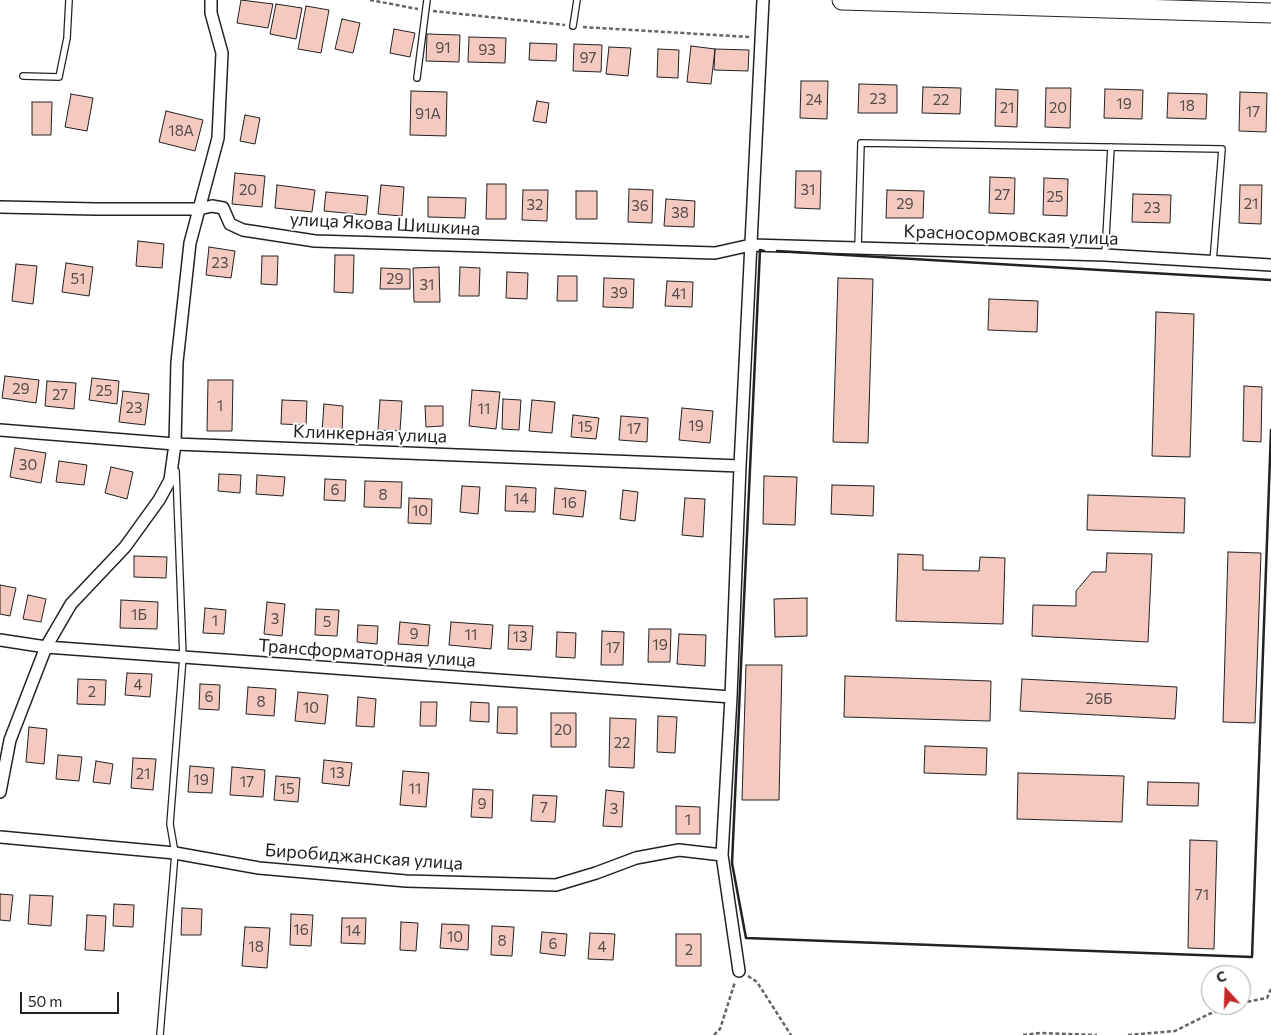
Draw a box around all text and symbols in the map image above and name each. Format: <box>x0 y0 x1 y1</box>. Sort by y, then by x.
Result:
house number: 91 <box>435 39 451 57</box>
house number: 93 <box>478 41 496 59</box>
house number: 97 <box>580 49 596 67</box>
house number: 23 <box>870 90 886 108</box>
house number: 24 <box>805 91 823 109</box>
house number: 22 <box>933 91 949 109</box>
house number: 19 <box>1116 95 1132 113</box>
house number: 18 <box>1179 97 1195 115</box>
house number: 21 <box>1000 99 1014 117</box>
house number: 20 <box>1049 99 1067 117</box>
house number: 17 <box>1246 103 1260 121</box>
house number: 91А <box>415 105 441 123</box>
house number: 18А <box>168 122 194 140</box>
house number: 20 <box>239 181 257 199</box>
house number: 31 <box>801 181 815 199</box>
house number: 27 <box>994 186 1010 204</box>
house number: 25 <box>1047 188 1063 206</box>
house number: 29 <box>896 195 914 213</box>
house number: 21 <box>1244 195 1258 213</box>
house number: 32 <box>527 196 543 214</box>
house number: 36 <box>631 197 649 215</box>
house number: 23 <box>1144 199 1160 217</box>
house number: 38 <box>671 204 689 222</box>
street label: улица Якова Шишкина <box>289 208 481 240</box>
street label: Красносормовская улица <box>903 220 1119 250</box>
house number: 23 <box>212 254 228 272</box>
house number: 51 <box>70 270 86 288</box>
house number: 29 <box>386 270 404 288</box>
house number: 31 <box>420 276 434 294</box>
house number: 39 <box>610 284 628 302</box>
house number: 41 <box>672 285 686 303</box>
house number: 29 <box>12 380 30 398</box>
house number: 25 <box>96 382 112 400</box>
house number: 27 <box>52 386 68 404</box>
house number: 1 <box>217 397 223 415</box>
house number: 23 <box>126 399 142 417</box>
house number: 11 <box>478 400 490 418</box>
house number: 19 <box>688 417 704 435</box>
house number: 15 <box>577 418 593 436</box>
house number: 17 <box>627 420 641 438</box>
street label: Клинкерная улица <box>293 421 447 447</box>
house number: 30 <box>19 456 37 474</box>
house number: 6 <box>330 481 340 499</box>
house number: 8 <box>378 486 388 504</box>
house number: 14 <box>513 490 529 508</box>
house number: 16 <box>561 494 577 512</box>
house number: 10 <box>412 502 428 520</box>
house number: 1Б <box>131 606 147 624</box>
house number: 3 <box>271 610 279 628</box>
house number: 1 <box>212 612 218 630</box>
house number: 5 <box>323 613 331 631</box>
house number: 9 <box>409 625 419 643</box>
house number: 11 <box>465 626 477 644</box>
house number: 13 <box>513 628 527 646</box>
street label: Трансформаторная улица <box>258 635 476 671</box>
house number: 19 <box>652 636 668 654</box>
house number: 17 <box>606 639 620 657</box>
house number: 4 <box>134 676 142 694</box>
house number: 2 <box>88 683 96 701</box>
house number: 6 <box>204 688 214 706</box>
house number: 26Б <box>1086 690 1112 708</box>
house number: 8 <box>256 693 266 711</box>
house number: 10 <box>303 699 319 717</box>
house number: 20 <box>554 721 572 739</box>
house number: 22 <box>614 734 630 752</box>
house number: 13 <box>330 764 344 782</box>
house number: 21 <box>136 765 150 783</box>
house number: 19 <box>193 771 209 789</box>
house number: 17 <box>240 773 254 791</box>
house number: 15 <box>279 780 295 798</box>
house number: 11 <box>409 780 421 798</box>
house number: 9 <box>477 795 487 813</box>
house number: 7 <box>540 799 548 817</box>
house number: 3 <box>610 800 618 818</box>
house number: 1 <box>685 811 691 829</box>
street label: Биробиджанская улица <box>264 839 464 875</box>
house number: 71 <box>1195 886 1209 904</box>
house number: 16 <box>293 921 309 939</box>
house number: 14 <box>345 922 361 940</box>
house number: 10 <box>447 928 463 946</box>
house number: 8 <box>497 932 507 950</box>
house number: 6 <box>548 935 558 953</box>
house number: 18 <box>248 938 264 956</box>
house number: 4 <box>598 938 606 956</box>
house number: 2 <box>685 941 693 959</box>
north arrow <box>1201 965 1251 1015</box>
text: С <box>1214 967 1228 986</box>
scale bar <box>22 982 121 1014</box>
text: 50 m <box>28 992 62 1010</box>

